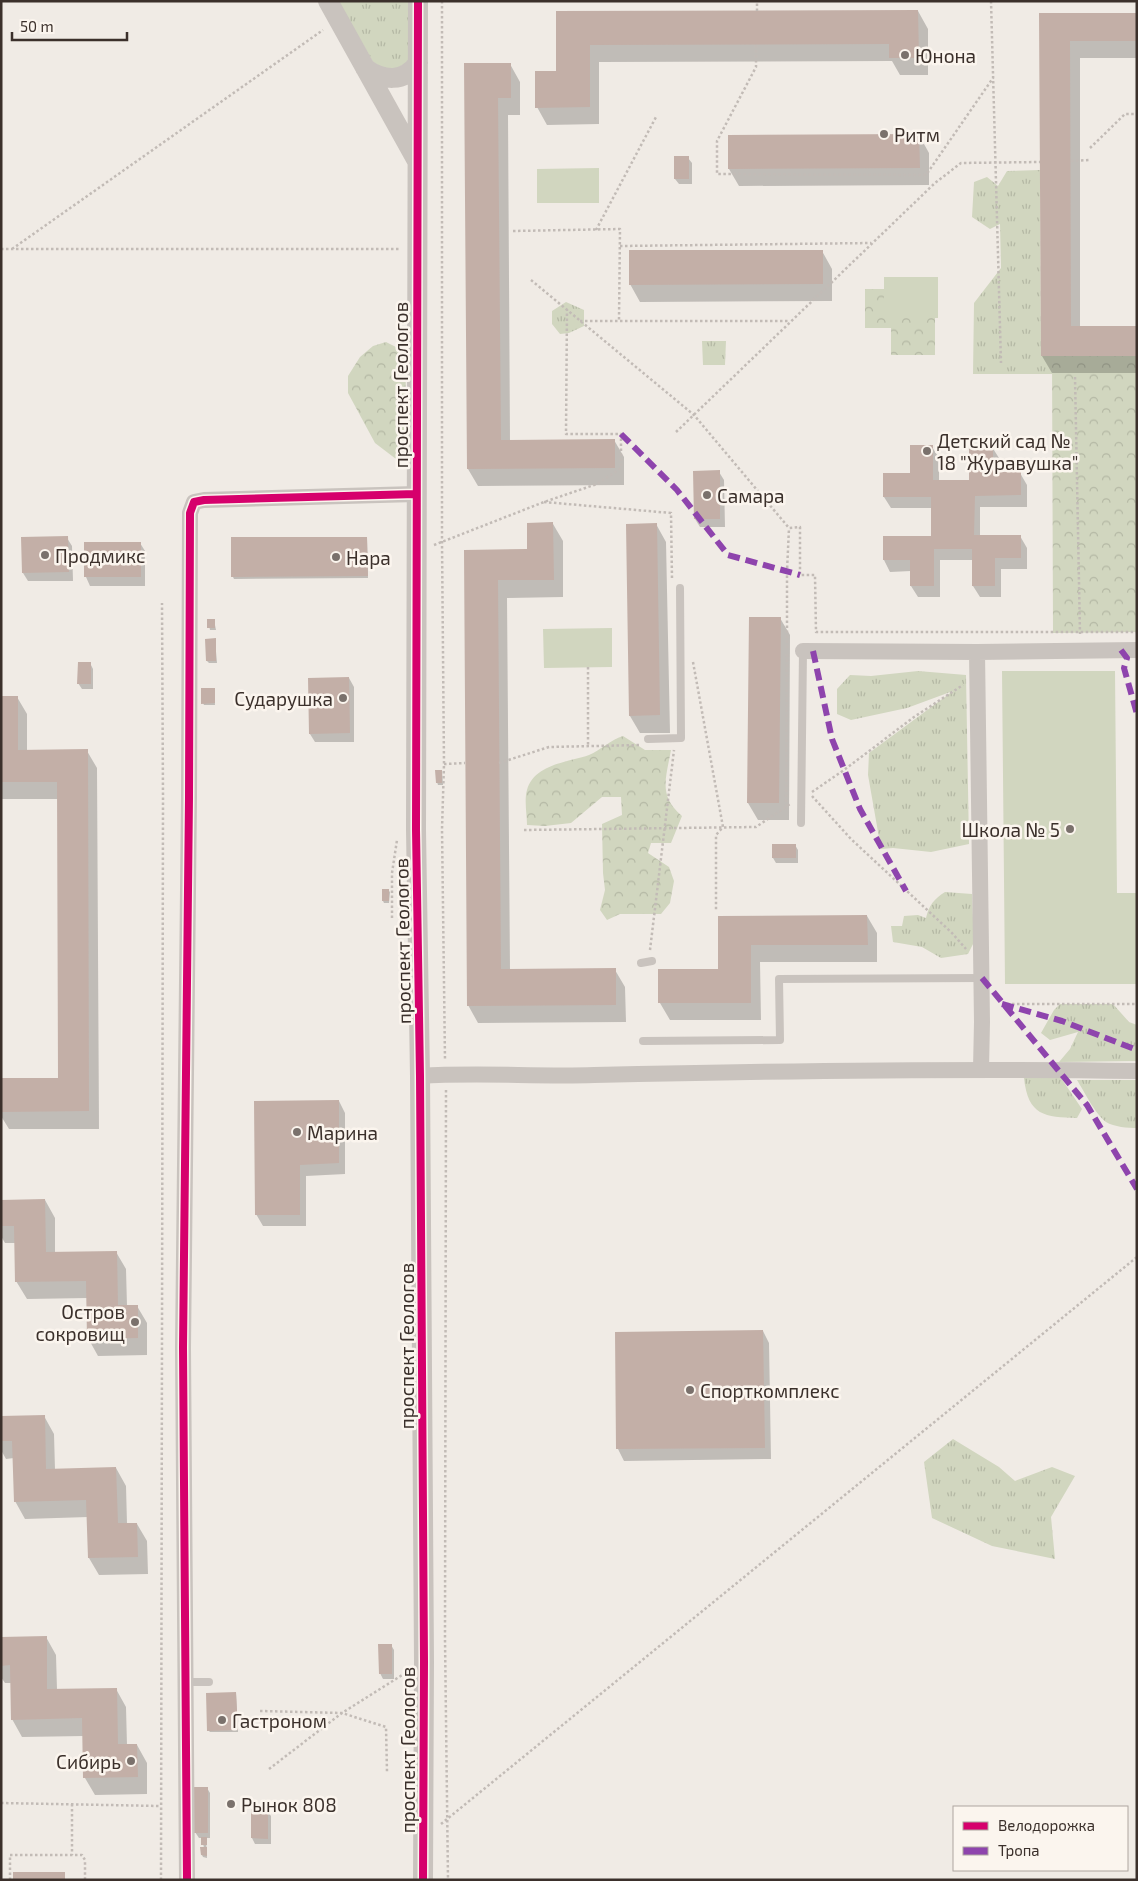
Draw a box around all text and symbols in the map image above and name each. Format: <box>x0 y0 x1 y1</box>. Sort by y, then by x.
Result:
scale bar <box>12 10 128 42</box>
text: 50 m <box>20 17 54 35</box>
place label: Юнона <box>915 44 976 67</box>
marker: Юнона <box>899 49 911 61</box>
place label: Ритм <box>894 123 940 146</box>
marker: Ритм <box>878 128 890 140</box>
street label: проспект Геологов <box>389 302 412 468</box>
place label: Детский сад № 18 "Журавушка" <box>937 429 1078 475</box>
marker: Детский сад № 18 "Журавушка" <box>921 445 933 457</box>
place label: Самара <box>717 484 785 507</box>
marker: Самара <box>701 489 713 501</box>
place label: Продмикс <box>55 544 145 567</box>
place label: Нара <box>346 546 391 569</box>
marker: Продмикс <box>39 549 51 561</box>
marker: Нара <box>330 551 342 563</box>
place label: Сударушка <box>234 687 333 711</box>
marker: Сударушка <box>337 692 349 704</box>
place label: Школа № 5 <box>961 818 1060 841</box>
marker: Школа № 5 <box>1064 823 1076 835</box>
street label: проспект Геологов <box>389 858 415 1024</box>
place label: Марина <box>307 1121 378 1144</box>
marker: Марина <box>291 1126 303 1138</box>
street label: проспект Геологов <box>395 1263 418 1429</box>
place label: Остров сокровищ <box>35 1300 125 1345</box>
marker: Остров сокровищ <box>129 1316 141 1328</box>
place label: Спорткомплекс <box>700 1379 839 1402</box>
marker: Спорткомплекс <box>684 1384 696 1396</box>
street label: проспект Геологов <box>396 1667 419 1833</box>
place label: Гастроном <box>232 1709 327 1732</box>
marker: Гастроном <box>216 1714 228 1726</box>
place label: Сибирь <box>56 1750 121 1773</box>
marker: Сибирь <box>125 1755 137 1767</box>
place label: Рынок 808 <box>241 1793 337 1816</box>
marker: Рынок 808 <box>225 1798 237 1810</box>
legend <box>953 1806 1128 1871</box>
text: Велодорожка <box>998 1816 1095 1834</box>
text: Тропа <box>998 1841 1040 1859</box>

